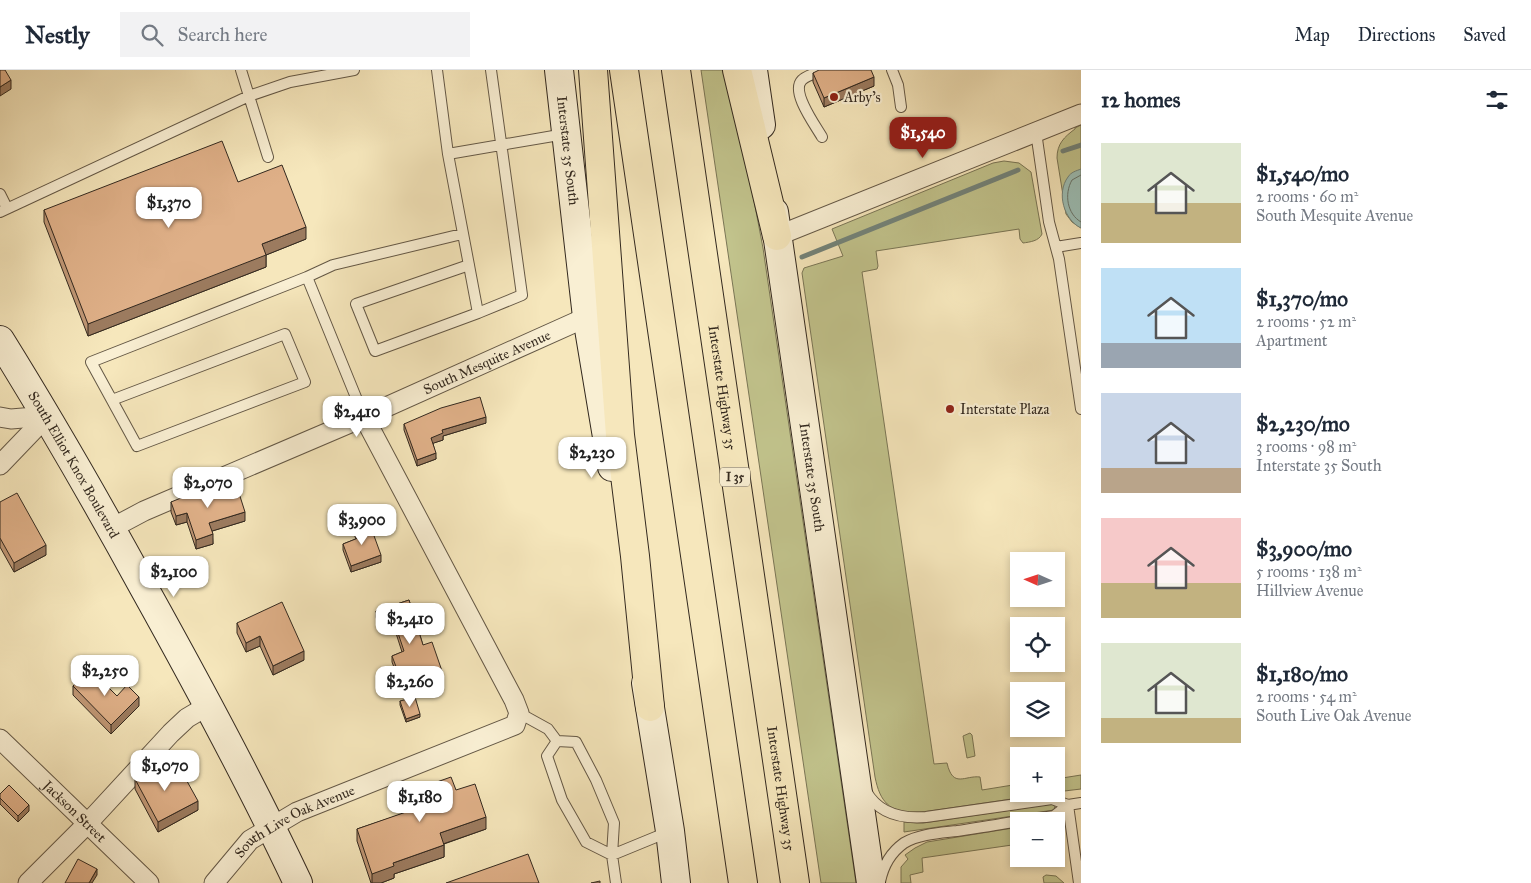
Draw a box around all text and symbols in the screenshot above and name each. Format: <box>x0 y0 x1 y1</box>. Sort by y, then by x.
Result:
search box <box>120 12 470 57</box>
text: Nestly <box>25 20 90 50</box>
icon: search <box>138 21 166 49</box>
text: Search here <box>178 23 267 46</box>
text: Map <box>1294 24 1330 46</box>
text: Directions <box>1358 24 1435 46</box>
text: Saved <box>1463 24 1506 46</box>
icon: filters <box>1483 86 1511 114</box>
text: 12 homes <box>1101 87 1180 113</box>
place label: Arby's <box>843 89 881 106</box>
marker: Arby's <box>828 91 840 103</box>
street label: Interstate 35 South <box>553 95 583 206</box>
pin: $1,540 <box>882 116 964 159</box>
text: $1,540 <box>900 123 946 142</box>
text: $1,540/mo <box>1256 161 1349 187</box>
icon: home <box>1141 163 1201 223</box>
pin: $1,370 <box>128 186 210 229</box>
text: 2 rooms · 60 m² <box>1256 187 1358 206</box>
text: $1,370 <box>147 193 191 212</box>
text: South Mesquite Avenue <box>1256 206 1413 225</box>
text: $1,370/mo <box>1256 286 1348 312</box>
icon: home <box>1141 288 1201 348</box>
text: 2 rooms · 52 m² <box>1256 312 1356 331</box>
street label: Interstate Highway 35 <box>705 324 740 452</box>
street label: South Mesquite Avenue <box>421 326 553 398</box>
text: Apartment <box>1256 331 1328 350</box>
street label: South Elliot Knox Boulevard <box>25 388 123 541</box>
pin: $2,410 <box>316 396 398 438</box>
place label: Interstate Plaza <box>960 401 1050 418</box>
text: $2,410 <box>334 402 380 421</box>
marker: Interstate Plaza <box>944 403 956 415</box>
text: $2,230/mo <box>1256 411 1350 437</box>
icon: home <box>1141 413 1201 473</box>
street label: Interstate 35 South <box>796 422 829 533</box>
pin: $2,230 <box>551 436 633 479</box>
text: 3 rooms · 98 m² <box>1256 437 1356 456</box>
text: $2,230 <box>569 443 615 462</box>
text: Interstate 35 South <box>1256 456 1382 475</box>
pin: $2,070 <box>167 466 249 509</box>
road number: I 35 <box>720 468 750 487</box>
text: $2,070 <box>183 473 233 492</box>
pin: $3,900 <box>321 504 403 546</box>
text: $3,900 <box>338 510 386 529</box>
text: $3,900/mo <box>1256 536 1352 562</box>
icon: home <box>1141 538 1201 598</box>
north arrow <box>1010 552 1065 608</box>
map controls <box>1010 552 1065 867</box>
pin: $2,100 <box>133 556 215 598</box>
text: $2,100 <box>151 562 197 581</box>
text: 5 rooms · 138 m² <box>1256 562 1362 581</box>
text: Hillview Avenue <box>1256 581 1363 600</box>
pin: $2,410 <box>369 602 451 645</box>
text: $2,410 <box>387 609 433 628</box>
button: locate <box>1010 617 1065 672</box>
pin: $2,250 <box>64 654 146 697</box>
text: $2,250 <box>82 661 128 680</box>
text: $1,180/mo <box>1256 661 1348 687</box>
icon: home <box>1141 663 1201 723</box>
pin: $2,260 <box>369 666 451 708</box>
text: $2,260 <box>386 672 434 691</box>
button: layers <box>1010 682 1065 737</box>
text: 2 rooms · 54 m² <box>1256 687 1357 706</box>
text: South Live Oak Avenue <box>1256 706 1411 725</box>
street label: Interstate Highway 35 <box>764 725 799 852</box>
button: + <box>1010 747 1065 802</box>
pin: $1,070 <box>124 750 206 792</box>
text: $1,070 <box>141 756 189 775</box>
street label: Jackson Street <box>37 775 110 846</box>
pin: $1,180 <box>379 780 461 823</box>
street label: South Live Oak Avenue <box>231 781 357 861</box>
text: $1,180 <box>398 787 442 806</box>
button: − <box>1010 812 1065 867</box>

